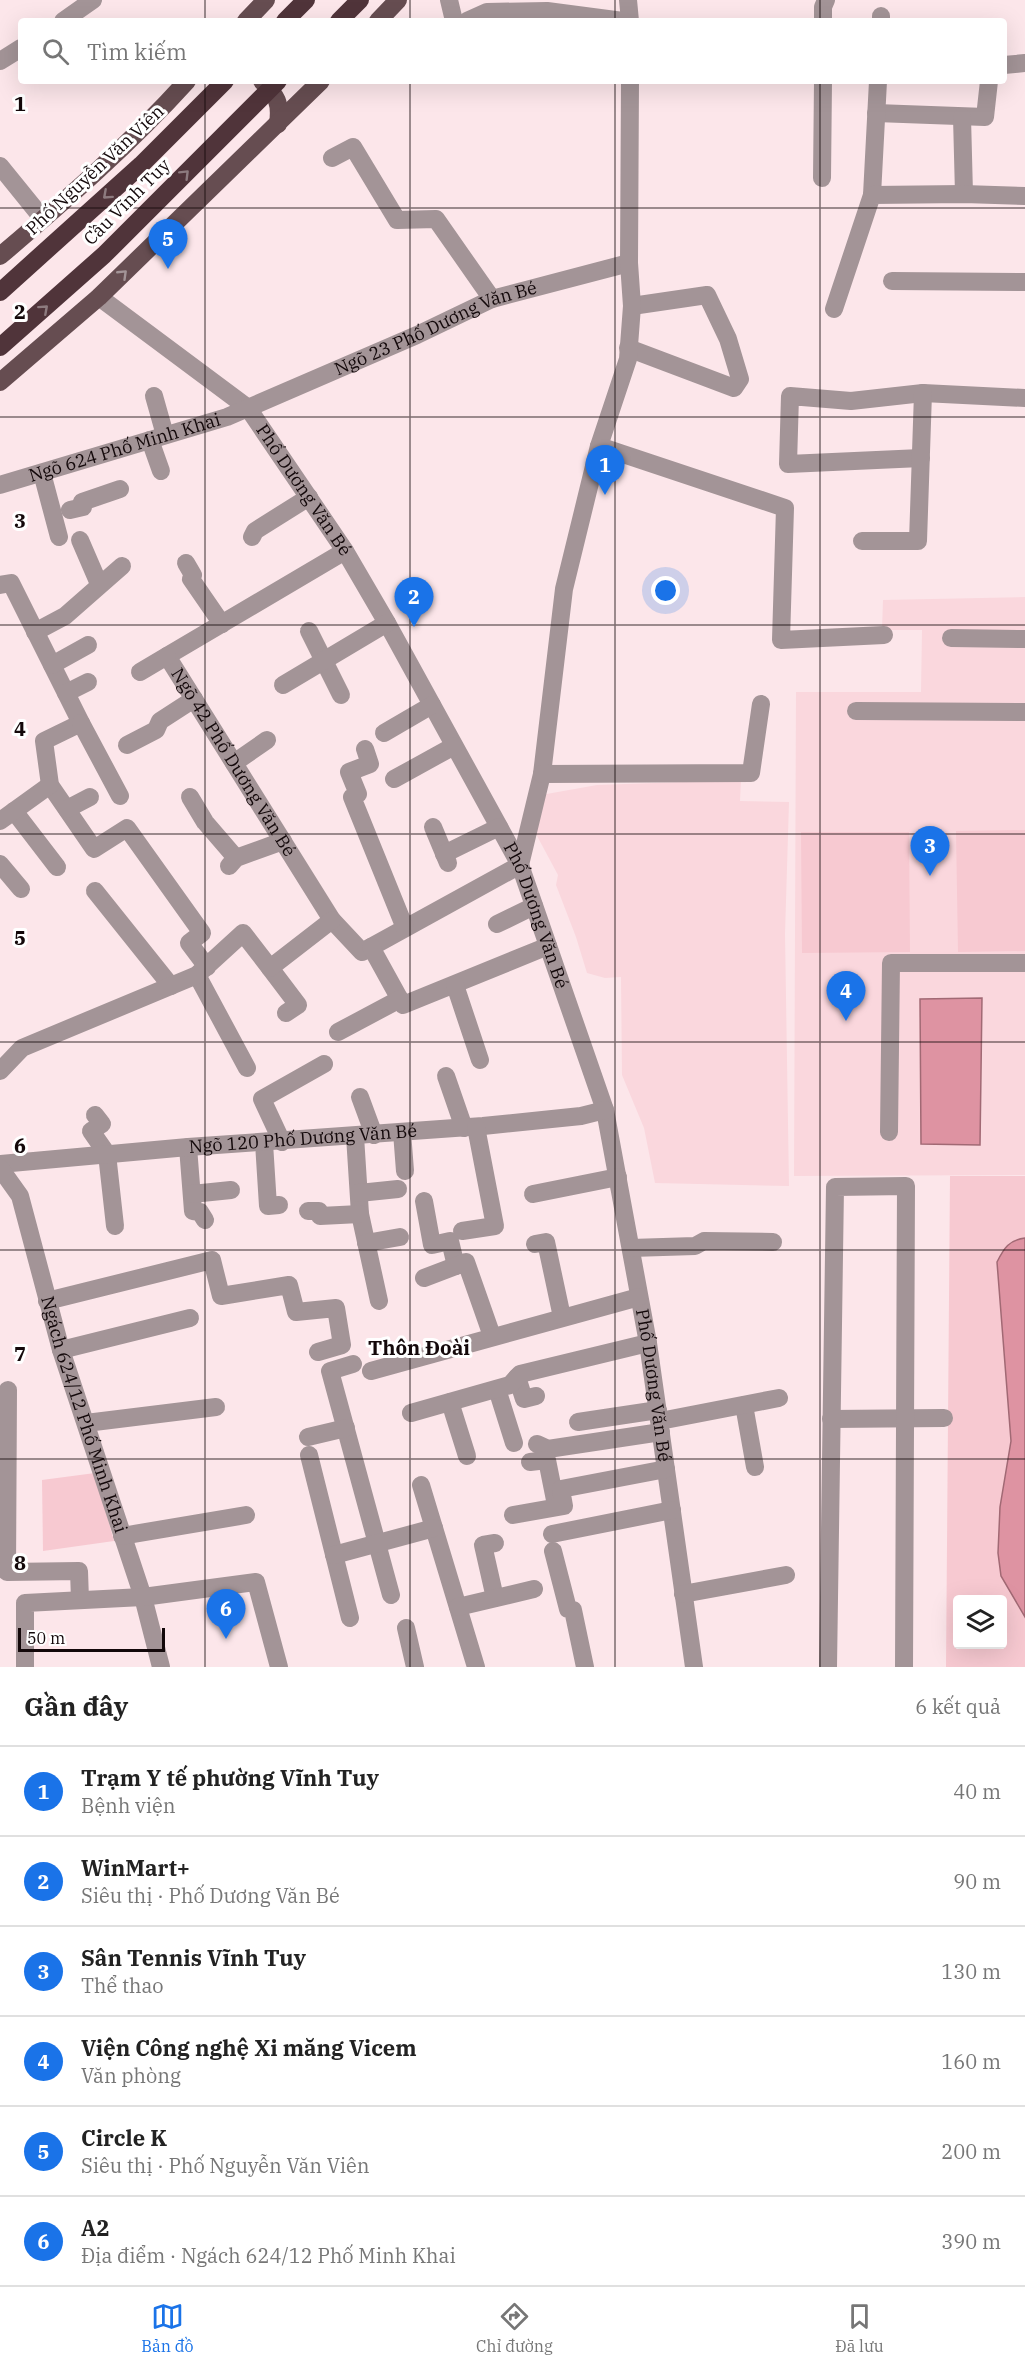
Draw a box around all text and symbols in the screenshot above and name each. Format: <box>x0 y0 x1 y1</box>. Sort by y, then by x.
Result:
search box <box>18 18 1007 84</box>
icon: search <box>39 35 72 68</box>
text: Tìm kiếm <box>87 37 187 66</box>
text: 1 <box>14 90 26 117</box>
street label: Phố Nguyễn Văn Viên <box>21 100 169 240</box>
street label: Cầu Vĩnh Tuy <box>78 153 175 250</box>
one-way arrow <box>177 171 188 182</box>
one-way arrow <box>103 188 114 199</box>
pin: 5 <box>148 220 188 269</box>
one-way arrow <box>115 270 126 281</box>
street label: Ngõ 23 Phố Dương Văn Bé <box>331 276 539 380</box>
text: 2 <box>14 298 26 325</box>
one-way arrow <box>37 305 48 316</box>
street label: Ngõ 624 Phố Minh Khai <box>26 408 223 487</box>
street label: Phố Dương Văn Bé <box>251 419 357 560</box>
pin: 1 <box>586 446 624 495</box>
text: 3 <box>14 507 26 534</box>
your location <box>651 576 680 605</box>
pin: 2 <box>394 578 434 627</box>
street label: Ngõ 42 Phố Dương Văn Bé <box>166 664 301 861</box>
text: 4 <box>14 715 26 742</box>
pin: 3 <box>910 826 950 876</box>
street label: Phố Dương Văn Bé <box>499 838 574 992</box>
text: 5 <box>14 924 26 951</box>
pin: 4 <box>826 972 866 1021</box>
street label: Ngõ 120 Phố Dương Văn Bé <box>188 1119 418 1158</box>
text: 6 <box>14 1132 26 1159</box>
street label: Ngách 624/12 Phố Minh Khai <box>36 1293 133 1536</box>
street label: Phố Dương Văn Bé <box>631 1307 677 1463</box>
district label: Thôn Đoài <box>368 1334 470 1361</box>
text: 7 <box>14 1340 26 1367</box>
text: 8 <box>14 1549 26 1576</box>
pin: 6 <box>206 1590 246 1639</box>
map controls <box>953 1595 1007 1649</box>
button: layers <box>953 1595 1007 1649</box>
scale bar <box>18 1625 165 1652</box>
text: 50 m <box>27 1628 65 1648</box>
text: Gần đây <box>24 1689 128 1723</box>
text: 6 kết quả <box>915 1693 1001 1720</box>
text: Trạm Y tế phường Vĩnh Tuy <box>81 1763 379 1792</box>
text: 1 <box>38 1778 50 1805</box>
text: 40 m <box>953 1778 1001 1805</box>
text: Bệnh viện <box>81 1792 176 1819</box>
text: WinMart+ <box>81 1853 190 1882</box>
text: 2 <box>38 1868 50 1895</box>
text: 90 m <box>953 1868 1001 1895</box>
text: Siêu thị · Phố Dương Văn Bé <box>81 1882 340 1909</box>
text: Sân Tennis Vĩnh Tuy <box>81 1943 306 1972</box>
text: 3 <box>38 1958 50 1985</box>
text: 130 m <box>941 1958 1001 1985</box>
text: Thể thao <box>81 1972 164 1999</box>
text: Viện Công nghệ Xi măng Vicem <box>81 2033 417 2062</box>
text: 4 <box>38 2048 50 2075</box>
text: 160 m <box>941 2048 1001 2075</box>
text: Văn phòng <box>81 2062 181 2089</box>
text: Circle K <box>81 2123 167 2152</box>
text: 5 <box>38 2138 50 2165</box>
text: 200 m <box>941 2138 1001 2165</box>
text: Siêu thị · Phố Nguyễn Văn Viên <box>81 2152 369 2179</box>
text: A2 <box>81 2213 110 2242</box>
text: 6 <box>38 2228 50 2255</box>
text: 390 m <box>941 2228 1001 2255</box>
text: Địa điểm · Ngách 624/12 Phố Minh Khai <box>81 2242 456 2269</box>
tab: Bản đồ <box>141 2300 193 2356</box>
tab: Chỉ đường <box>476 2300 553 2356</box>
tab: Đã lưu <box>835 2300 884 2356</box>

